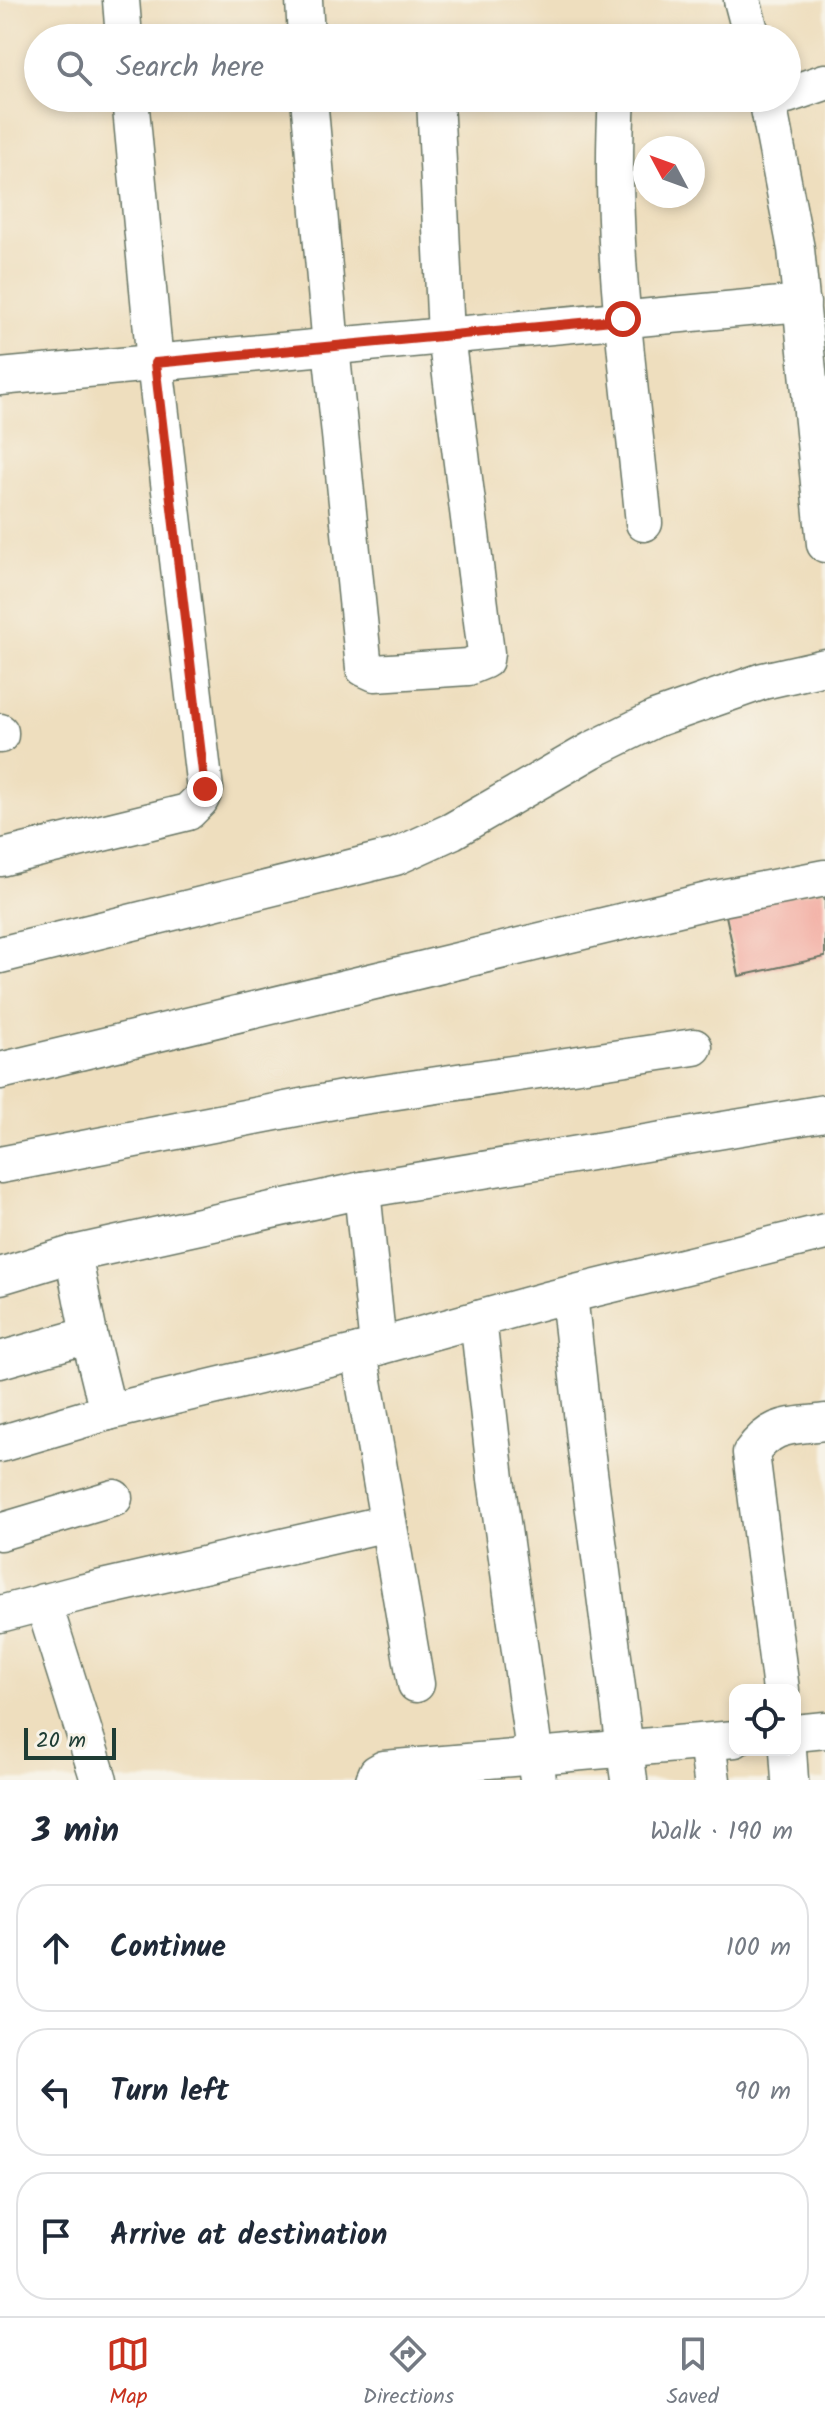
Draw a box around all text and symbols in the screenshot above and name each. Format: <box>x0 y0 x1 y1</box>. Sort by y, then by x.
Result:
search box <box>24 24 801 112</box>
text: Search here <box>116 44 264 92</box>
icon: search <box>52 46 96 90</box>
north arrow <box>633 136 705 208</box>
route start <box>605 301 641 337</box>
route end <box>187 771 223 807</box>
map controls <box>729 1684 801 1756</box>
button: locate <box>729 1684 801 1756</box>
scale bar <box>24 1724 116 1760</box>
text: 20 m <box>36 1724 86 1759</box>
text: 3 min <box>32 1805 119 1859</box>
text: Walk · 190 m <box>650 1811 793 1853</box>
text: Continue <box>110 1924 226 1972</box>
icon: ahead <box>34 1926 78 1970</box>
text: 100 m <box>726 1927 791 1969</box>
text: Turn left <box>110 2068 229 2116</box>
icon: left <box>34 2070 78 2114</box>
text: 90 m <box>734 2071 791 2113</box>
text: Arrive at destination <box>110 2212 387 2260</box>
icon: arrive <box>34 2214 78 2258</box>
tab: Map <box>106 2332 150 2415</box>
tab: Directions <box>363 2332 454 2415</box>
tab: Saved <box>667 2332 719 2415</box>

